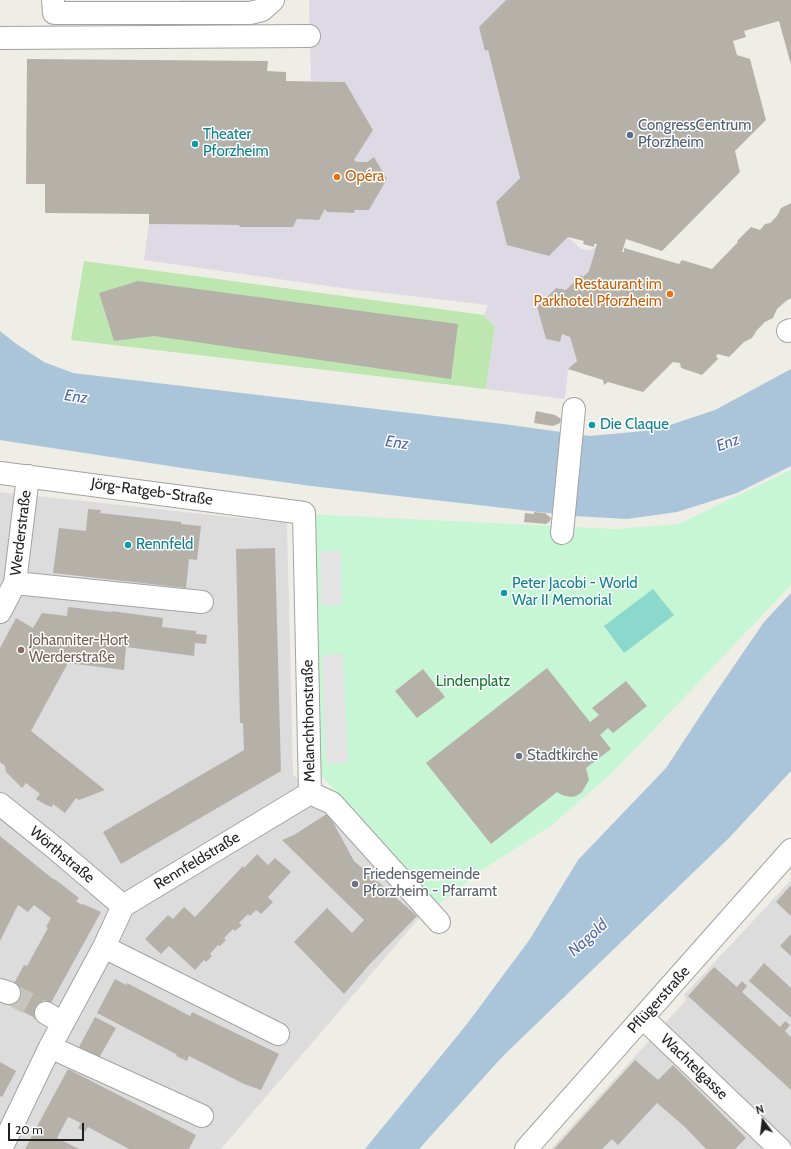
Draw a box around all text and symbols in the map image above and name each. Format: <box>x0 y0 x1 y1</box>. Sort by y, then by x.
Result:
place label: CongressCentrum Pforzheim <box>638 117 751 152</box>
place label: Theater Pforzheim <box>203 126 269 161</box>
marker: CongressCentrum Pforzheim <box>625 130 635 140</box>
marker: Theater Pforzheim <box>190 139 200 149</box>
place label: Opéra <box>345 168 384 186</box>
marker: Opéra <box>332 172 342 182</box>
place label: Restaurant im Parkhotel Pforzheim <box>534 276 662 311</box>
marker: Restaurant im Parkhotel Pforzheim <box>665 289 675 299</box>
water label: Enz <box>63 386 89 408</box>
place label: Die Claque <box>600 416 669 434</box>
marker: Die Claque <box>587 420 597 430</box>
water label: Enz <box>714 430 742 456</box>
water label: Enz <box>384 432 410 454</box>
street label: Jörg-Ratgeb-Straße <box>90 475 214 509</box>
street label: Werderstraße <box>7 489 35 577</box>
place label: Rennfeld <box>136 536 193 554</box>
marker: Rennfeld <box>123 540 133 550</box>
place label: Peter Jacobi - World War II Memorial <box>512 575 638 610</box>
marker: Peter Jacobi - World War II Memorial <box>499 588 509 598</box>
place label: Johanniter-Hort Werderstraße <box>29 632 128 667</box>
marker: Johanniter-Hort Werderstraße <box>16 645 26 655</box>
street label: Melanchthonstraße <box>299 659 319 783</box>
park label: Lindenplatz <box>436 673 510 691</box>
place label: Stadtkirche <box>527 747 598 765</box>
marker: Stadtkirche <box>514 751 524 761</box>
street label: Wörthstraße <box>26 823 98 887</box>
street label: Rennfeldstraße <box>151 828 243 894</box>
place label: Friedensgemeinde Pforzheim - Pfarramt <box>363 866 497 901</box>
marker: Friedensgemeinde Pforzheim - Pfarramt <box>350 879 360 889</box>
water label: Nagold <box>564 915 612 961</box>
street label: Pflügerstraße <box>624 963 694 1037</box>
street label: Wachtelgasse <box>657 1030 731 1104</box>
north arrow <box>743 1101 783 1141</box>
text: N <box>754 1102 765 1117</box>
scale bar <box>10 1115 86 1141</box>
text: 20 m <box>15 1122 43 1137</box>

